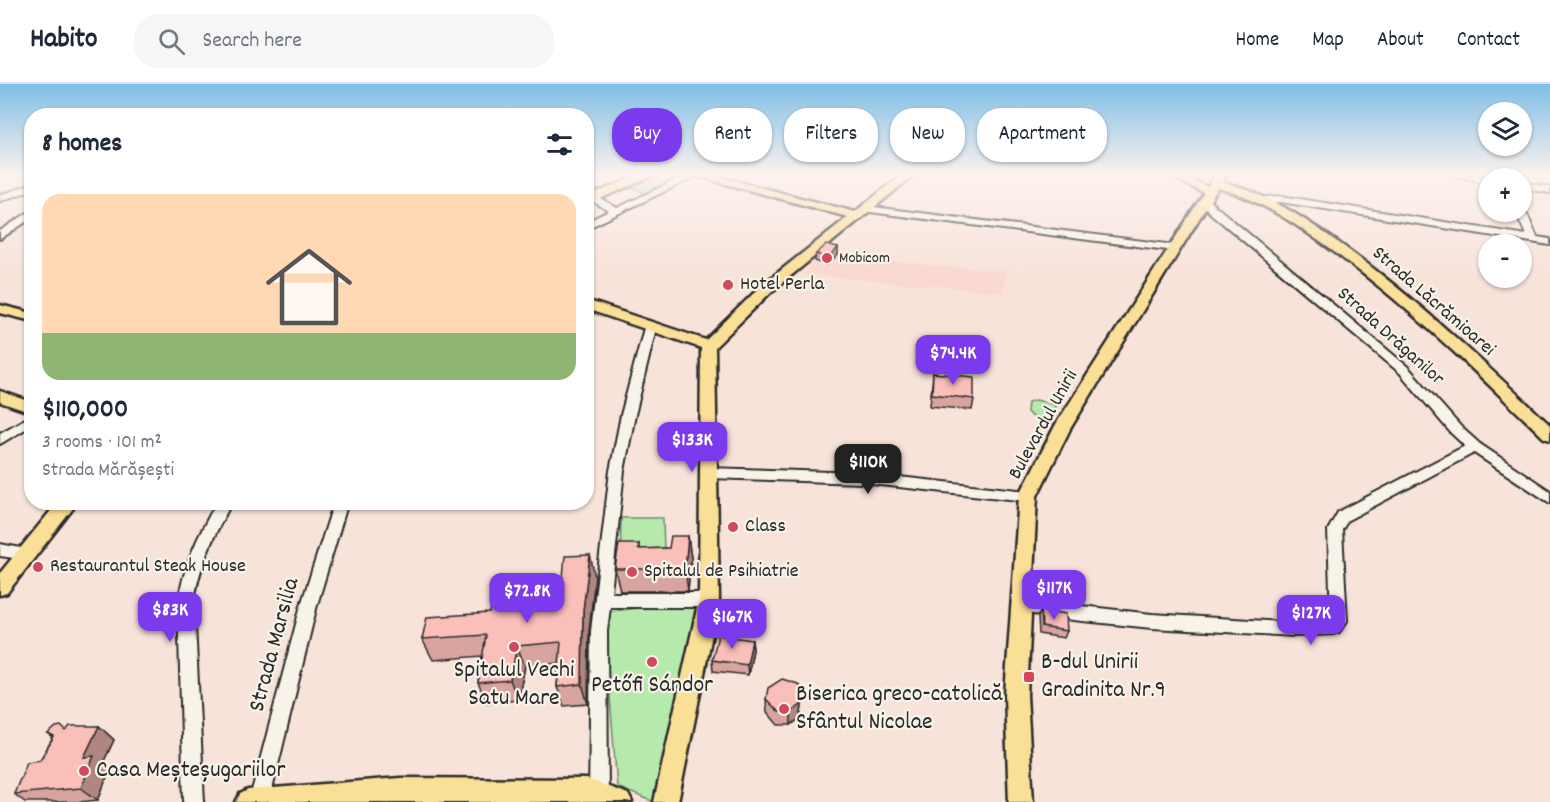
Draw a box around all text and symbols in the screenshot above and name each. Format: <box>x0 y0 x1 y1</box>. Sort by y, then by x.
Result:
search box <box>134 14 554 68</box>
text: Habito <box>30 21 98 61</box>
icon: search <box>155 25 188 58</box>
text: Search here <box>203 26 302 57</box>
text: Home <box>1235 26 1279 56</box>
text: Map <box>1312 26 1344 56</box>
text: About <box>1377 26 1424 56</box>
text: Contact <box>1457 26 1520 56</box>
map controls <box>1478 102 1532 288</box>
button: layers <box>1478 102 1532 156</box>
chip: Buy <box>612 108 682 162</box>
chip: Rent <box>694 108 772 162</box>
chip: Filters <box>784 108 878 162</box>
chip: New <box>890 108 965 162</box>
chip: Apartment <box>977 108 1107 162</box>
text: 8 homes <box>42 126 122 163</box>
icon: filters <box>543 128 576 161</box>
button: + <box>1478 168 1532 222</box>
icon: home <box>255 233 363 341</box>
button: − <box>1478 234 1532 288</box>
street label: Strada Lăcrămioarei <box>1365 240 1501 364</box>
place label: Mobicom <box>839 247 890 270</box>
marker: Mobicom <box>820 251 834 265</box>
place label: Hotel Perla <box>740 271 825 299</box>
marker: Hotel Perla <box>721 278 735 292</box>
street label: Strada Drăganilor <box>1330 281 1450 393</box>
pin: $74.4K <box>904 335 1002 386</box>
text: $74.4K <box>930 340 976 368</box>
street label: Bulevardul Unirii <box>1002 365 1086 485</box>
text: $110,000 <box>42 392 128 429</box>
pin: $133K <box>650 422 734 473</box>
text: $133K <box>671 427 713 455</box>
text: 3 rooms · 101 m² <box>42 429 162 457</box>
pin: $110K <box>826 444 910 495</box>
text: $110K <box>848 449 888 477</box>
text: Strada Mărășești <box>42 457 174 485</box>
place label: Class <box>745 513 786 541</box>
marker: Class <box>726 520 740 534</box>
place label: Restaurantul Steak House <box>50 553 246 581</box>
place label: Spitalul de Psihiatrie <box>644 558 799 586</box>
marker: Restaurantul Steak House <box>31 560 45 574</box>
marker: Spitalul de Psihiatrie <box>625 565 639 579</box>
pin: $117K <box>1012 570 1096 621</box>
street label: Strada Marsilia <box>241 573 309 716</box>
pin: $72.8K <box>478 573 576 624</box>
text: $117K <box>1036 575 1072 603</box>
text: $72.8K <box>503 578 551 606</box>
pin: $83K <box>134 592 206 643</box>
pin: $127K <box>1269 595 1353 646</box>
text: $83K <box>152 597 188 625</box>
pin: $167K <box>690 599 774 650</box>
text: $127K <box>1291 600 1331 628</box>
text: $167K <box>711 604 753 632</box>
marker: Spitalul Vechi Satu Mare <box>507 640 521 654</box>
place label: B-dul Unirii Gradinita Nr.9 <box>1041 646 1166 708</box>
place label: Spitalul Vechi Satu Mare <box>454 654 574 716</box>
marker: Petőfi Sándor <box>645 655 659 669</box>
place label: Petőfi Sándor <box>591 669 713 703</box>
marker: B-dul Unirii Gradinita Nr.9 <box>1022 670 1036 684</box>
place label: Biserica greco-catolică Sfântul Nicolae <box>796 678 1003 740</box>
marker: Biserica greco-catolică Sfântul Nicolae <box>777 702 791 716</box>
place label: Casa Meșteșugariilor <box>96 754 285 788</box>
marker: Casa Meșteșugariilor <box>77 764 91 778</box>

